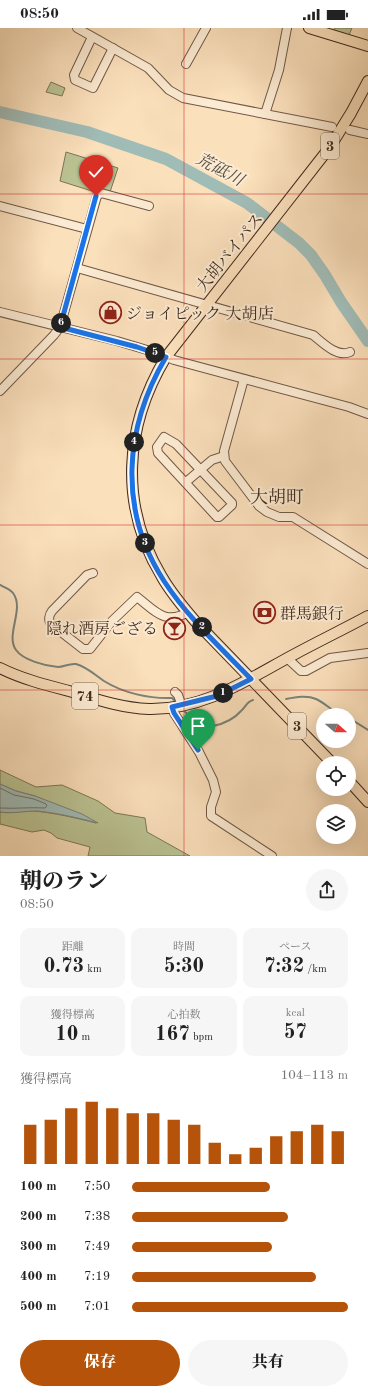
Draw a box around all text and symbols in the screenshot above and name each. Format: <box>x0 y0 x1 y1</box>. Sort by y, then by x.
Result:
text: 08:50 <box>20 7 59 22</box>
road number: 3 <box>321 133 339 159</box>
water label: 荒砥川 <box>193 149 249 191</box>
pin <box>79 155 113 196</box>
icon: check <box>85 161 107 183</box>
street label: 大胡バイパス <box>193 210 267 295</box>
shop icon: ジョイピック 大胡店 <box>98 300 124 326</box>
place label: ジョイピック 大胡店 <box>126 305 274 323</box>
pin: 6 <box>51 313 71 333</box>
text: 6 <box>58 317 64 328</box>
pin: 5 <box>145 343 165 363</box>
text: 5 <box>152 347 158 358</box>
pin: 4 <box>124 432 144 452</box>
text: 4 <box>131 436 137 447</box>
district label: 大胡町 <box>250 487 304 507</box>
pin: 3 <box>135 533 155 553</box>
text: 3 <box>142 537 148 548</box>
bank icon: 群馬銀行 <box>251 600 277 626</box>
place label: 群馬銀行 <box>280 605 344 623</box>
bar icon: 隠れ酒房ござる <box>161 615 187 641</box>
pin: 2 <box>192 617 212 637</box>
place label: 隠れ酒房ござる <box>46 620 158 638</box>
text: 2 <box>199 621 205 632</box>
road number: 74 <box>72 683 98 709</box>
pin: 1 <box>213 683 233 703</box>
text: 1 <box>220 687 226 698</box>
north arrow <box>316 708 356 748</box>
map controls <box>316 708 356 844</box>
pin <box>181 709 215 750</box>
road number: 3 <box>288 713 306 739</box>
icon: arrive <box>187 715 209 737</box>
button: locate <box>316 756 356 796</box>
button: layers <box>316 804 356 844</box>
button: share <box>306 869 348 911</box>
text: 朝のラン <box>20 871 108 893</box>
text: 08:50 <box>20 898 54 911</box>
text: 距離 <box>62 942 84 953</box>
text: 時間 <box>173 942 195 953</box>
text: ペース <box>279 942 312 953</box>
text: 0.73 <box>44 957 84 977</box>
text: 5:30 <box>164 957 204 977</box>
text: 7:32 <box>264 957 304 977</box>
text: km <box>84 964 102 975</box>
text: /km <box>304 964 327 975</box>
text: kcal <box>286 1008 305 1019</box>
text: 獲得標高 <box>51 1010 95 1021</box>
text: 心拍数 <box>167 1010 200 1021</box>
text: 57 <box>284 1023 307 1043</box>
text: 10 <box>55 1025 78 1045</box>
text: 167 <box>155 1025 190 1045</box>
text: m <box>78 1032 90 1043</box>
text: bpm <box>190 1032 213 1043</box>
text: 104–113 m <box>281 1069 348 1082</box>
text: 獲得標高 <box>20 1073 72 1086</box>
text: 100 m <box>20 1180 57 1193</box>
text: 7:50 <box>84 1180 110 1193</box>
text: 200 m <box>20 1210 57 1223</box>
text: 7:38 <box>84 1210 110 1223</box>
text: 300 m <box>20 1240 57 1253</box>
text: 7:49 <box>84 1240 110 1253</box>
text: 400 m <box>20 1270 57 1283</box>
text: 7:19 <box>84 1270 110 1283</box>
text: 500 m <box>20 1300 57 1313</box>
text: 7:01 <box>84 1300 110 1313</box>
button: 保存 <box>20 1340 180 1386</box>
button: 共有 <box>188 1340 348 1386</box>

